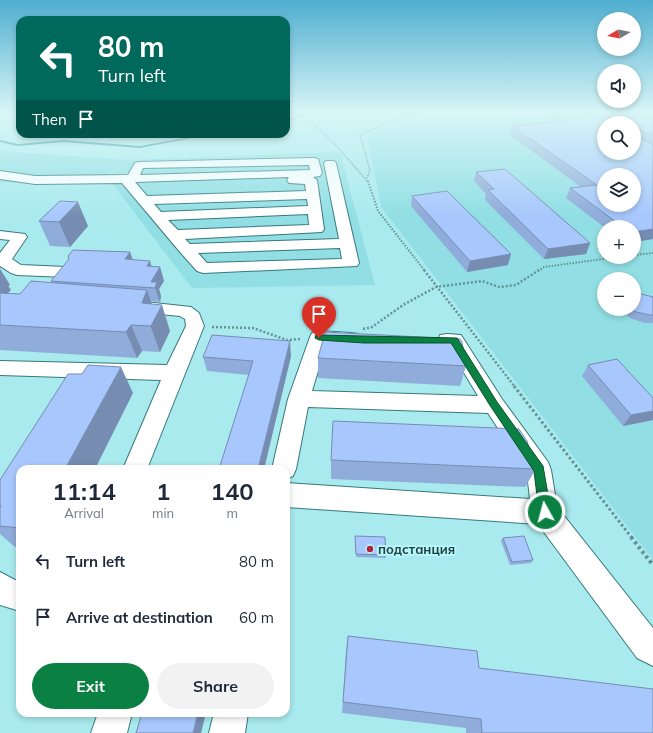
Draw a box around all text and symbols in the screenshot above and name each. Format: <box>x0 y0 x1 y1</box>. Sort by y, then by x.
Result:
north arrow <box>597 12 641 56</box>
map controls <box>597 12 641 316</box>
text: 80 m <box>98 29 164 64</box>
icon: left <box>32 32 84 84</box>
text: Turn left <box>98 64 166 87</box>
button: sound <box>597 64 641 108</box>
icon: arrive <box>75 108 97 130</box>
text: Then <box>32 110 67 129</box>
button: search <box>597 116 641 160</box>
button: layers <box>597 168 641 212</box>
button: + <box>597 220 641 264</box>
button: − <box>597 272 641 316</box>
pin <box>302 297 336 338</box>
icon: arrive <box>308 303 330 325</box>
text: 11:14 <box>52 476 116 506</box>
text: 1 <box>156 476 170 506</box>
text: 140 <box>211 476 254 506</box>
position arrow <box>524 491 566 533</box>
text: Arrival <box>64 505 104 521</box>
text: min <box>152 505 174 521</box>
text: m <box>226 505 238 521</box>
place label: подстанция <box>378 541 455 557</box>
marker: подстанция <box>365 544 375 554</box>
icon: left <box>32 550 54 572</box>
text: Turn left <box>66 552 125 571</box>
text: 80 m <box>239 552 274 571</box>
icon: arrive <box>32 606 54 628</box>
text: Arrive at destination <box>66 608 213 627</box>
text: 60 m <box>239 608 274 627</box>
button: Exit <box>32 663 149 709</box>
button: Share <box>157 663 274 709</box>

